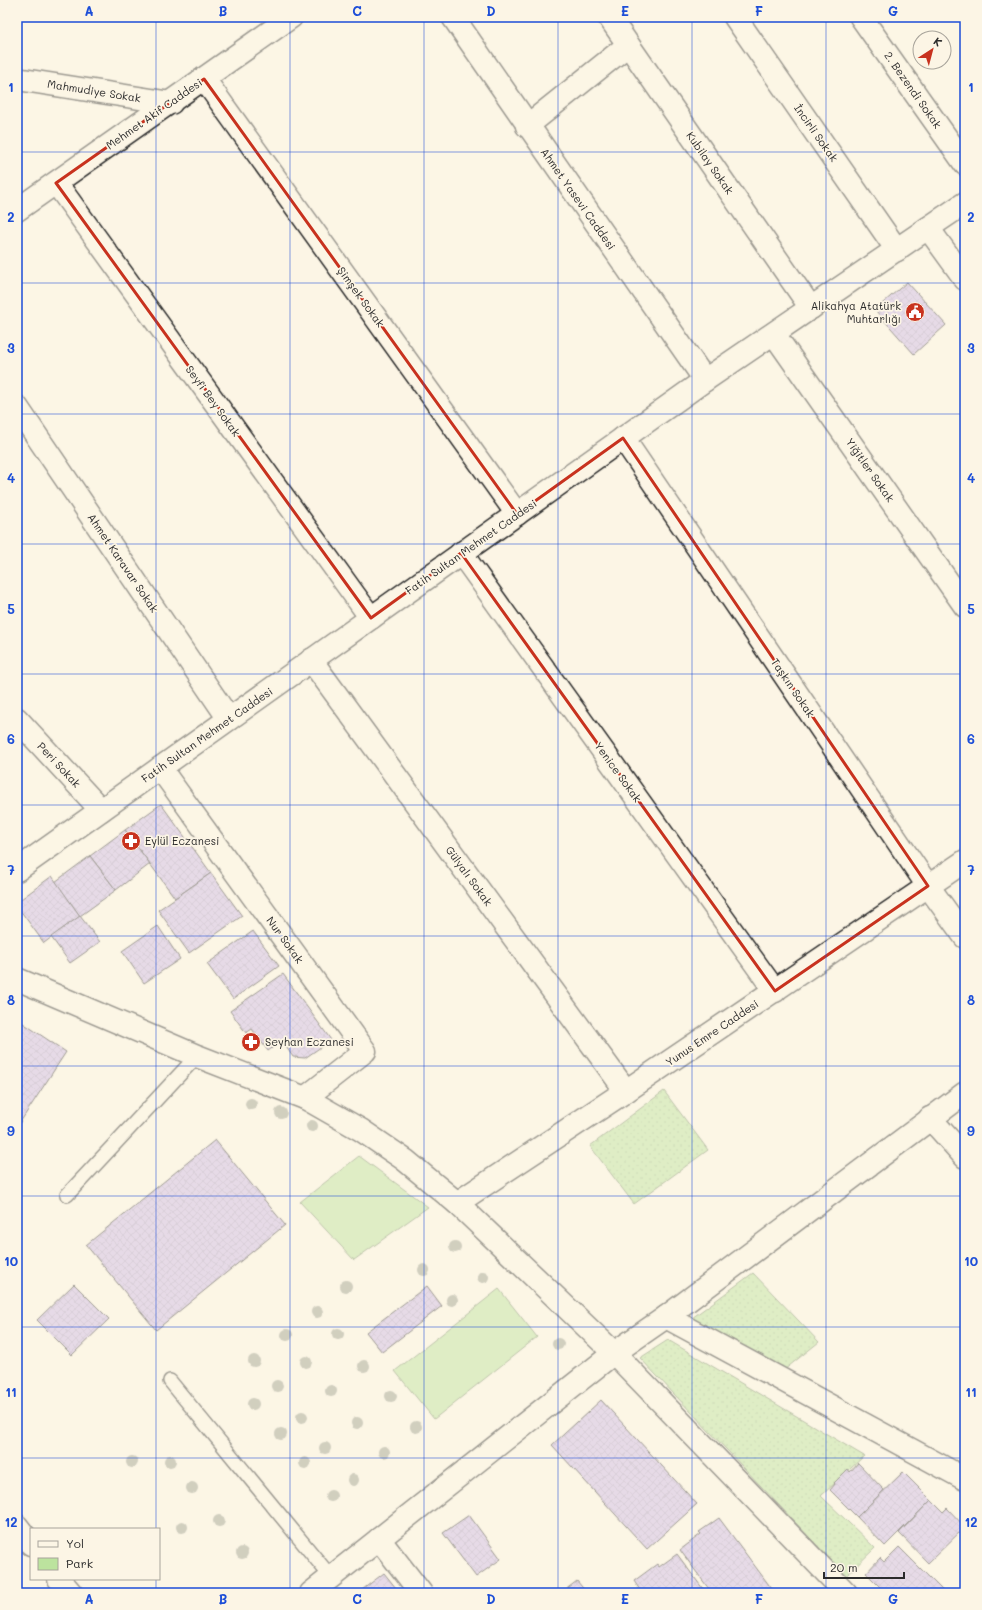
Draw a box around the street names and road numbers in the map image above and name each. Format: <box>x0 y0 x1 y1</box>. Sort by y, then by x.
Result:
street label: 2. Bezendi Sokak <box>881 48 946 131</box>
street label: Mehmet Akif Caddesi <box>103 75 205 153</box>
street label: Mahmudiye Sokak <box>46 76 142 105</box>
street label: İncirli Sokak <box>791 101 842 165</box>
street label: Kubilay Sokak <box>683 128 738 197</box>
street label: Ahmet Yasevi Caddesi <box>538 145 619 253</box>
street label: Şimşek Sokak <box>334 263 389 330</box>
street label: Seyfi Bey Sokak <box>183 362 244 439</box>
street label: Yiğitler Sokak <box>843 435 898 505</box>
street label: Fatih Sultan Mehmet Caddesi <box>402 495 539 598</box>
street label: Ahmet Karavar Sokak <box>85 510 162 615</box>
street label: Taşkın Sokak <box>768 655 819 720</box>
street label: Fatih Sultan Mehmet Caddesi <box>138 683 275 786</box>
street label: Yenice Sokak <box>591 738 646 805</box>
street label: Peri Sokak <box>34 739 84 791</box>
street label: Gülyalı Sokak <box>443 843 496 909</box>
street label: Nur Sokak <box>263 913 308 966</box>
street label: Yunus Emre Caddesi <box>662 996 761 1069</box>

